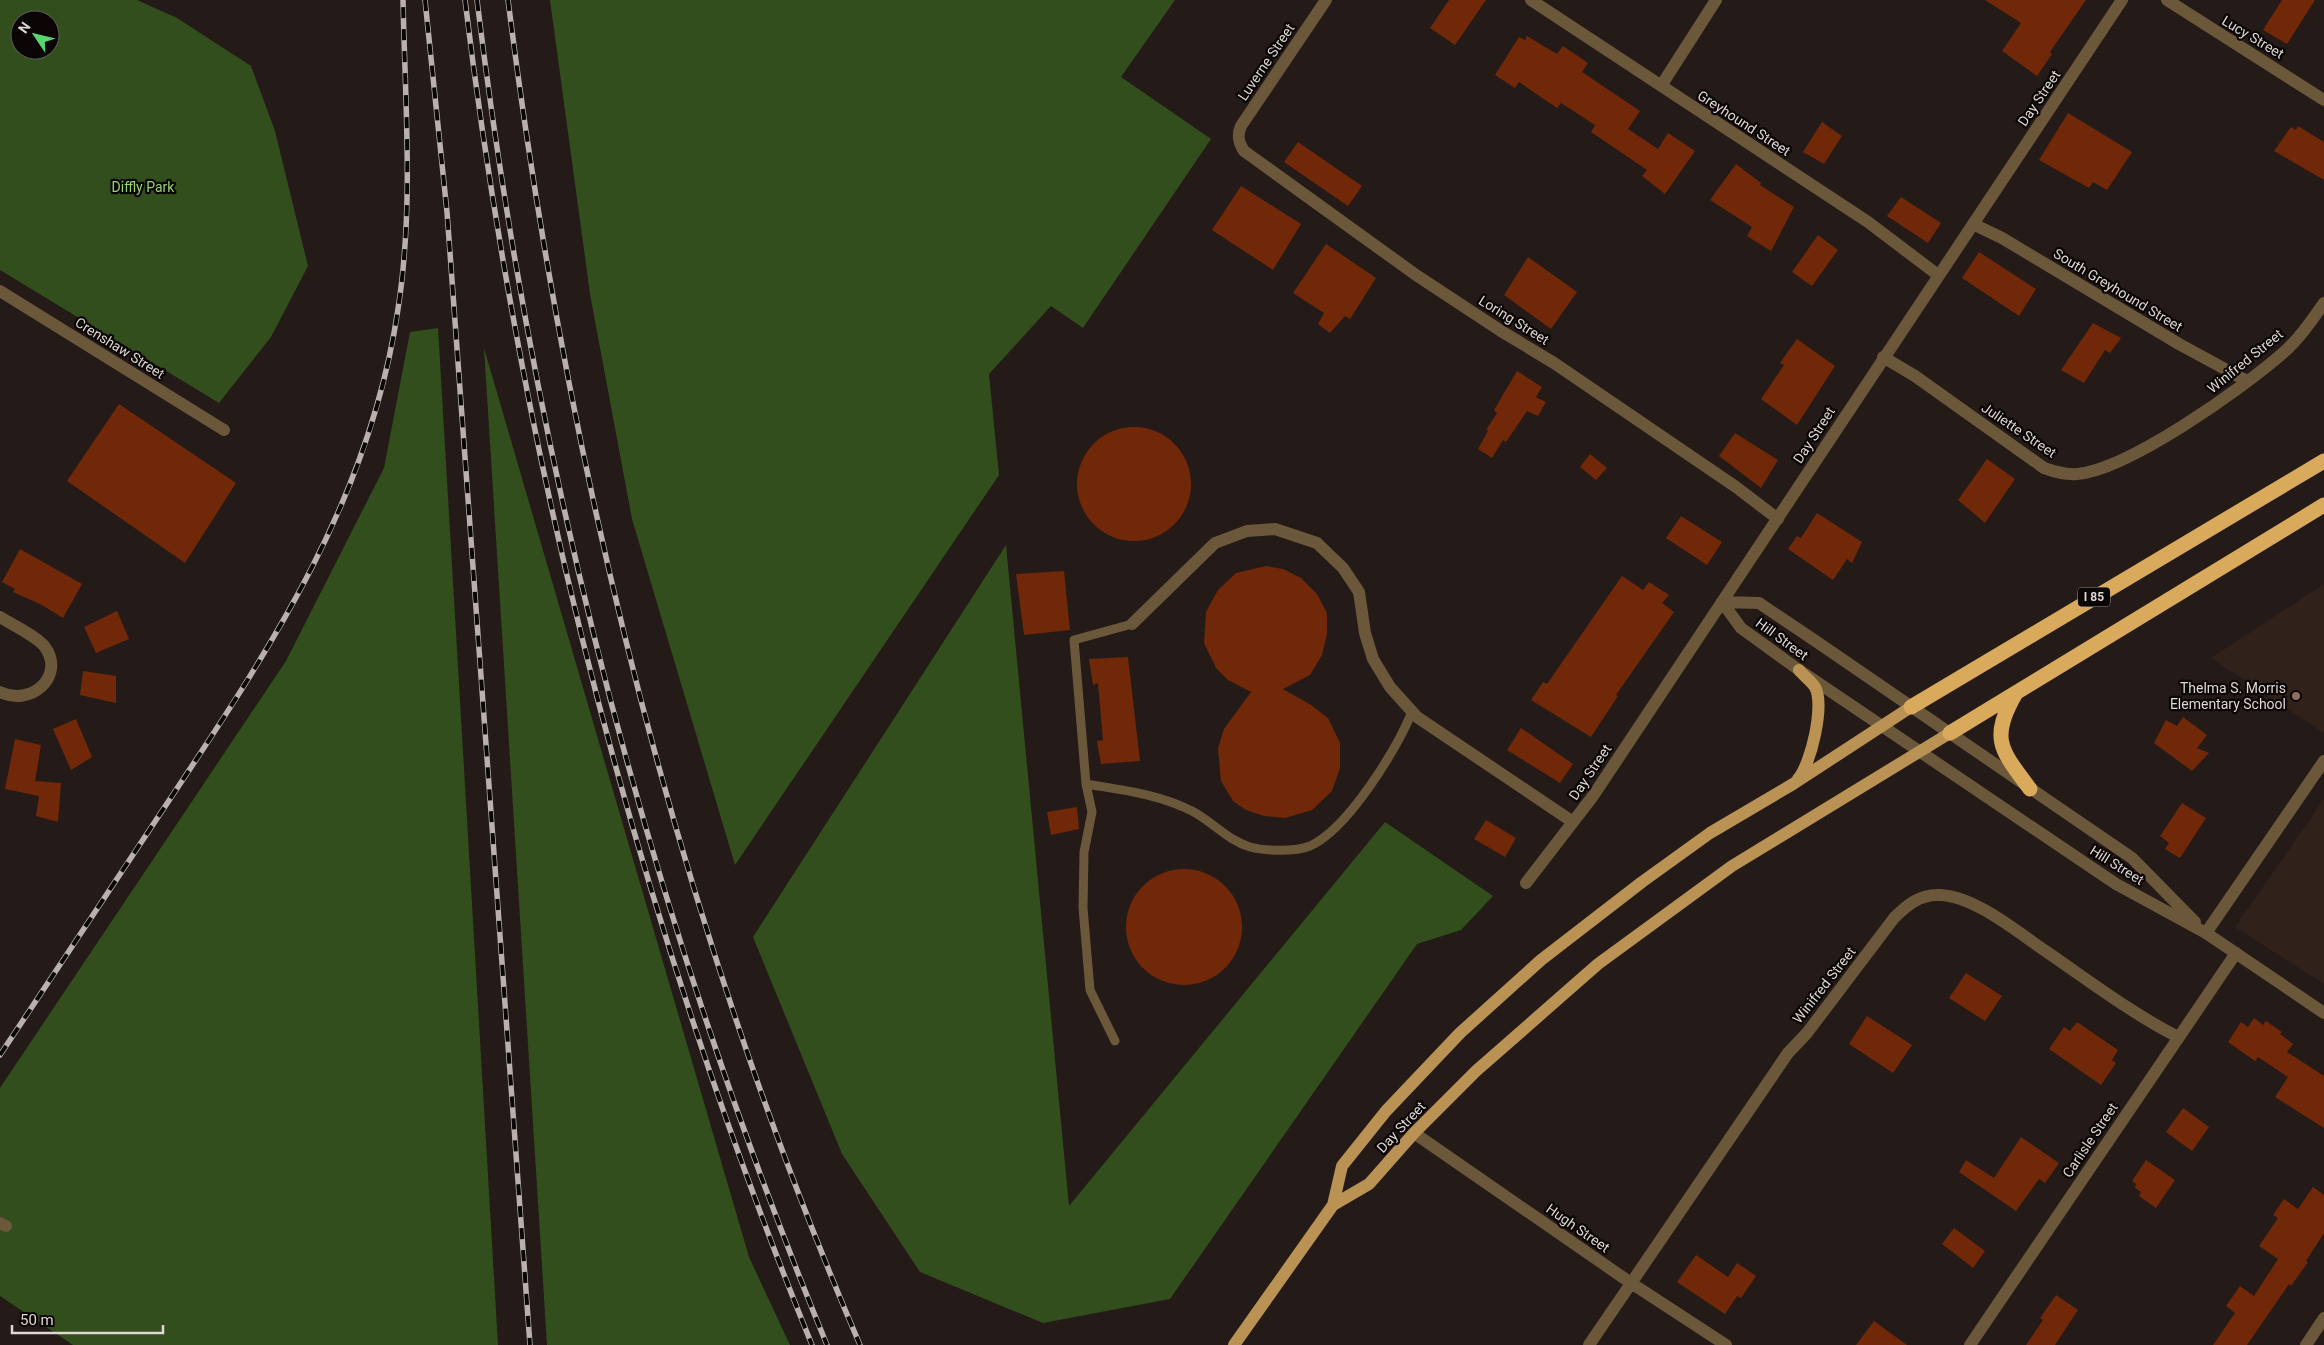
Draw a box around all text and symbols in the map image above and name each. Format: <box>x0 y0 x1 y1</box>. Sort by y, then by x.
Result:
north arrow <box>10 10 60 60</box>
street label: Lucy Street <box>2219 12 2287 62</box>
text: N <box>15 19 34 36</box>
street label: Luverne Street <box>1234 20 1298 104</box>
street label: Day Street <box>2015 67 2064 129</box>
street label: Greyhound Street <box>1695 87 1794 159</box>
park label: Diffly Park <box>112 179 175 195</box>
street label: South Greyhound Street <box>2051 245 2186 335</box>
street label: Loring Street <box>1476 292 1552 348</box>
street label: Crenshaw Street <box>72 314 168 382</box>
street label: Winifred Street <box>2204 326 2286 396</box>
street label: Juliette Street <box>1979 399 2060 461</box>
street label: Day Street <box>1790 404 1838 466</box>
road number: I 85 <box>2078 588 2110 606</box>
street label: Hill Street <box>1753 615 1812 664</box>
place label: Thelma S. Morris Elementary School <box>2170 680 2286 712</box>
marker: Thelma S. Morris Elementary School <box>2290 690 2302 702</box>
street label: Day Street <box>1566 741 1615 803</box>
street label: Hill Street <box>2087 842 2147 888</box>
street label: Winifred Street <box>1789 943 1859 1026</box>
street label: Day Street <box>1373 1098 1429 1156</box>
street label: Carlisle Street <box>2059 1099 2121 1180</box>
street label: Hugh Street <box>1543 1200 1613 1256</box>
scale bar <box>12 1302 164 1334</box>
text: 50 m <box>20 1311 54 1329</box>

